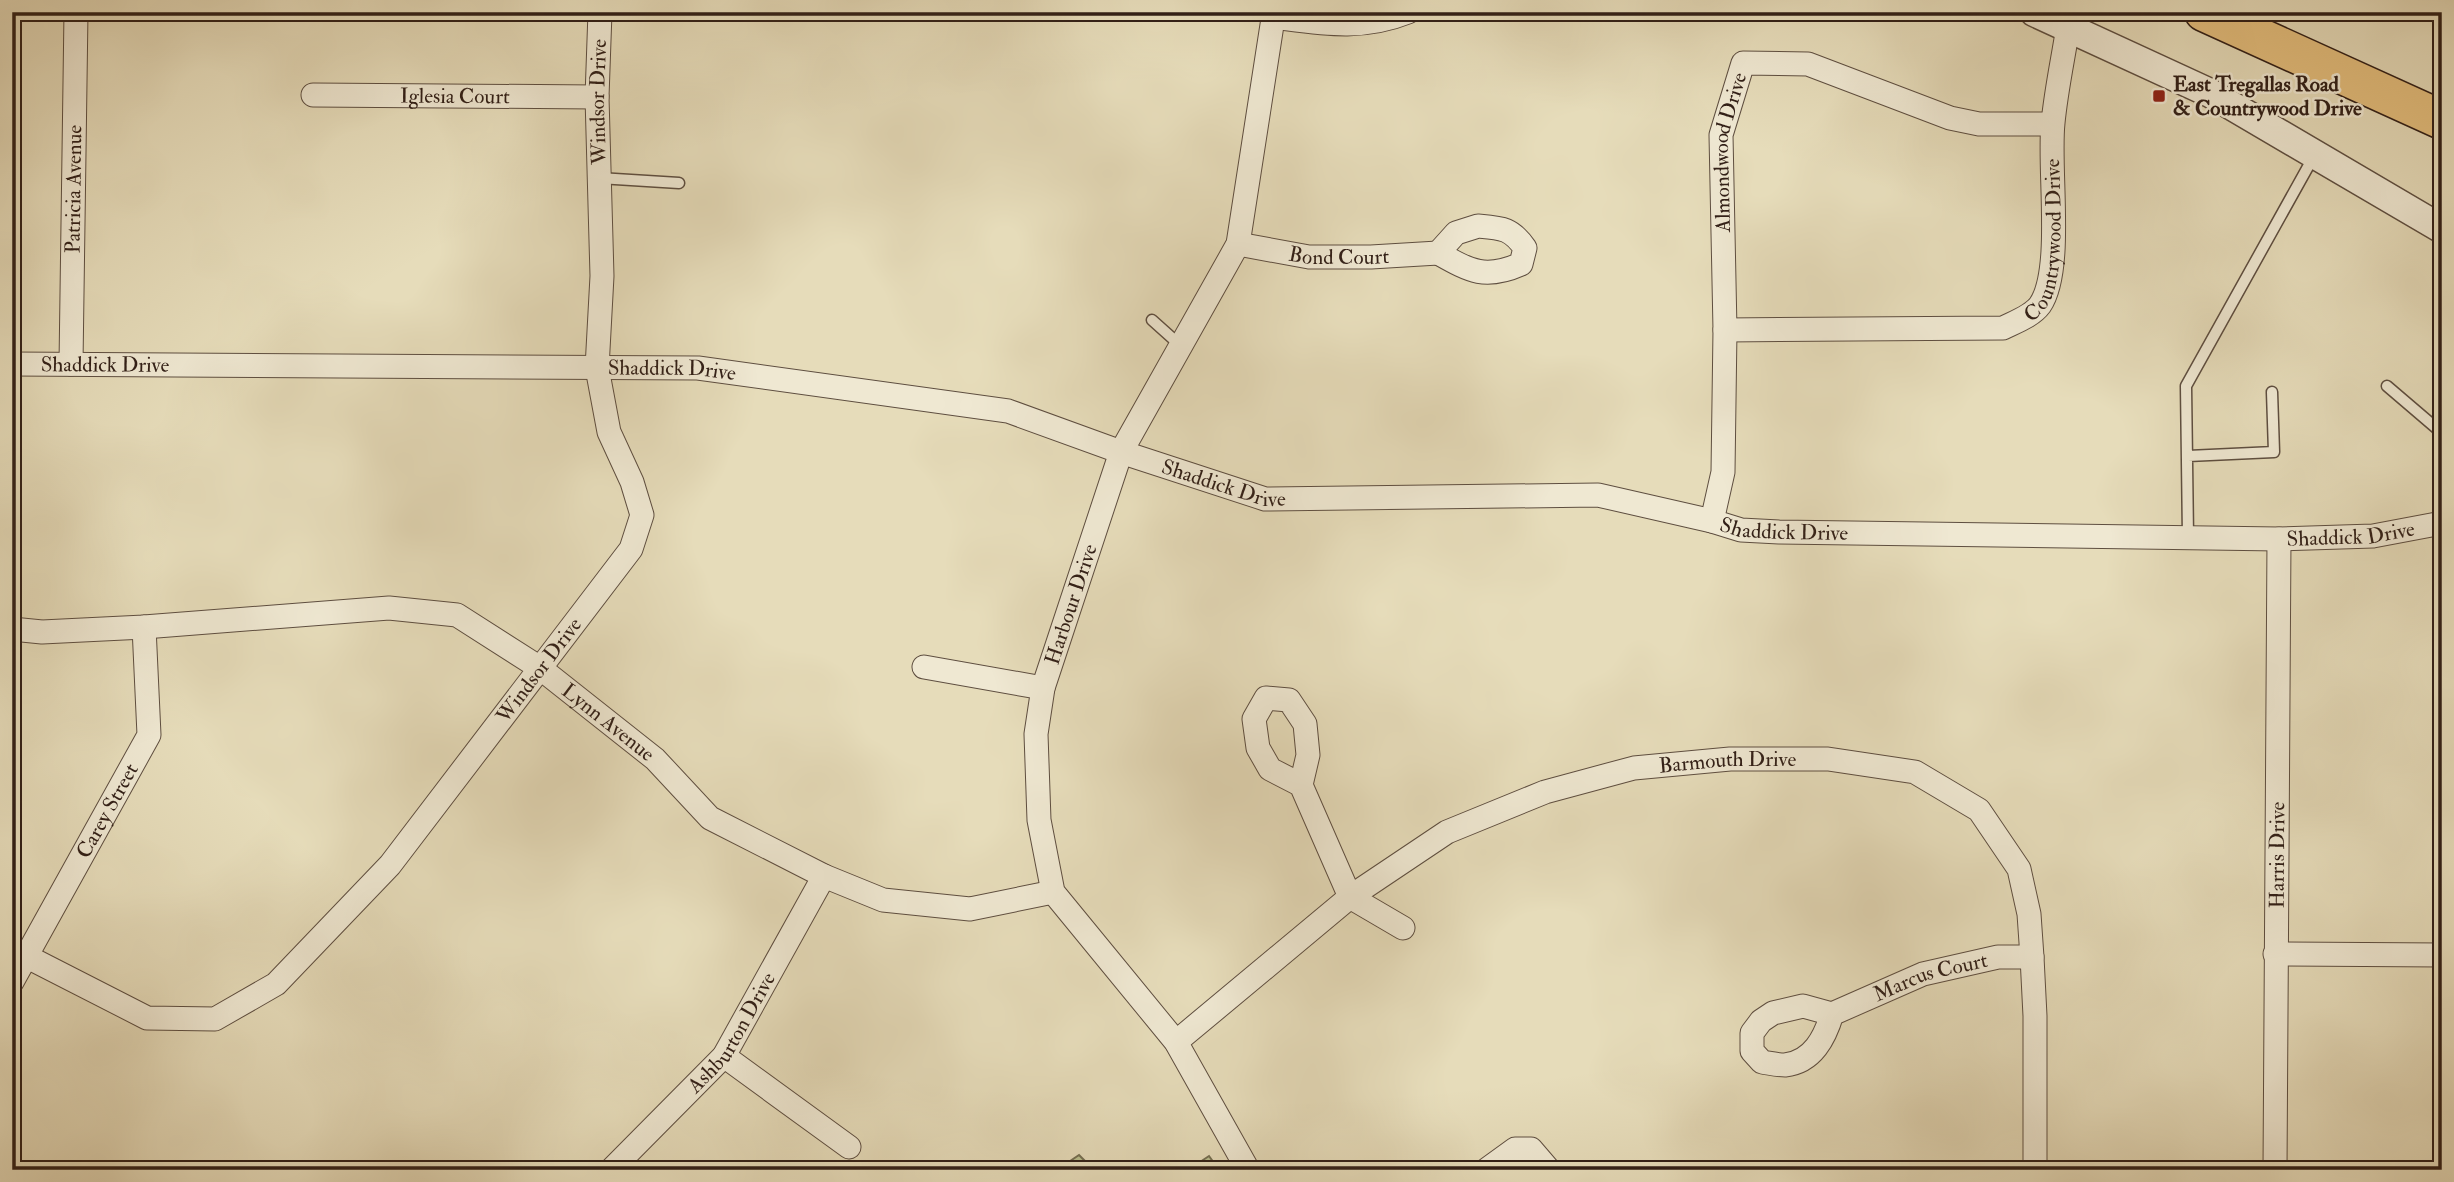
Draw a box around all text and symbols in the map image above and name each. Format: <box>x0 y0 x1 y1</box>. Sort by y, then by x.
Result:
street label: Windsor Drive <box>583 38 613 166</box>
street label: Almondwood Drive <box>1707 69 1753 234</box>
place label: East Tregallas Road & Countrywood Drive <box>2173 71 2362 122</box>
street label: Iglesia Court <box>400 82 510 110</box>
marker: East Tregallas Road & Countrywood Drive <box>2151 88 2167 104</box>
street label: Patricia Avenue <box>59 124 88 253</box>
street label: Countrywood Drive <box>2018 158 2067 328</box>
street label: Bond Court <box>1286 240 1390 271</box>
street label: Shaddick Drive <box>41 351 170 378</box>
street label: Shaddick Drive <box>608 354 738 387</box>
street label: Shaddick Drive <box>1158 453 1286 513</box>
street label: Shaddick Drive <box>1717 511 1849 546</box>
street label: Shaddick Drive <box>2286 515 2417 552</box>
street label: Harbour Drive <box>1038 540 1103 668</box>
street label: Windsor Drive <box>489 612 588 729</box>
street label: Lynn Avenue <box>556 677 661 767</box>
street label: Barmouth Drive <box>1657 745 1796 779</box>
street label: Carey Street <box>70 758 144 863</box>
street label: Harris Drive <box>2263 801 2291 909</box>
street label: Marcus Court <box>1869 946 1990 1008</box>
street label: Ashburton Drive <box>681 967 781 1099</box>

